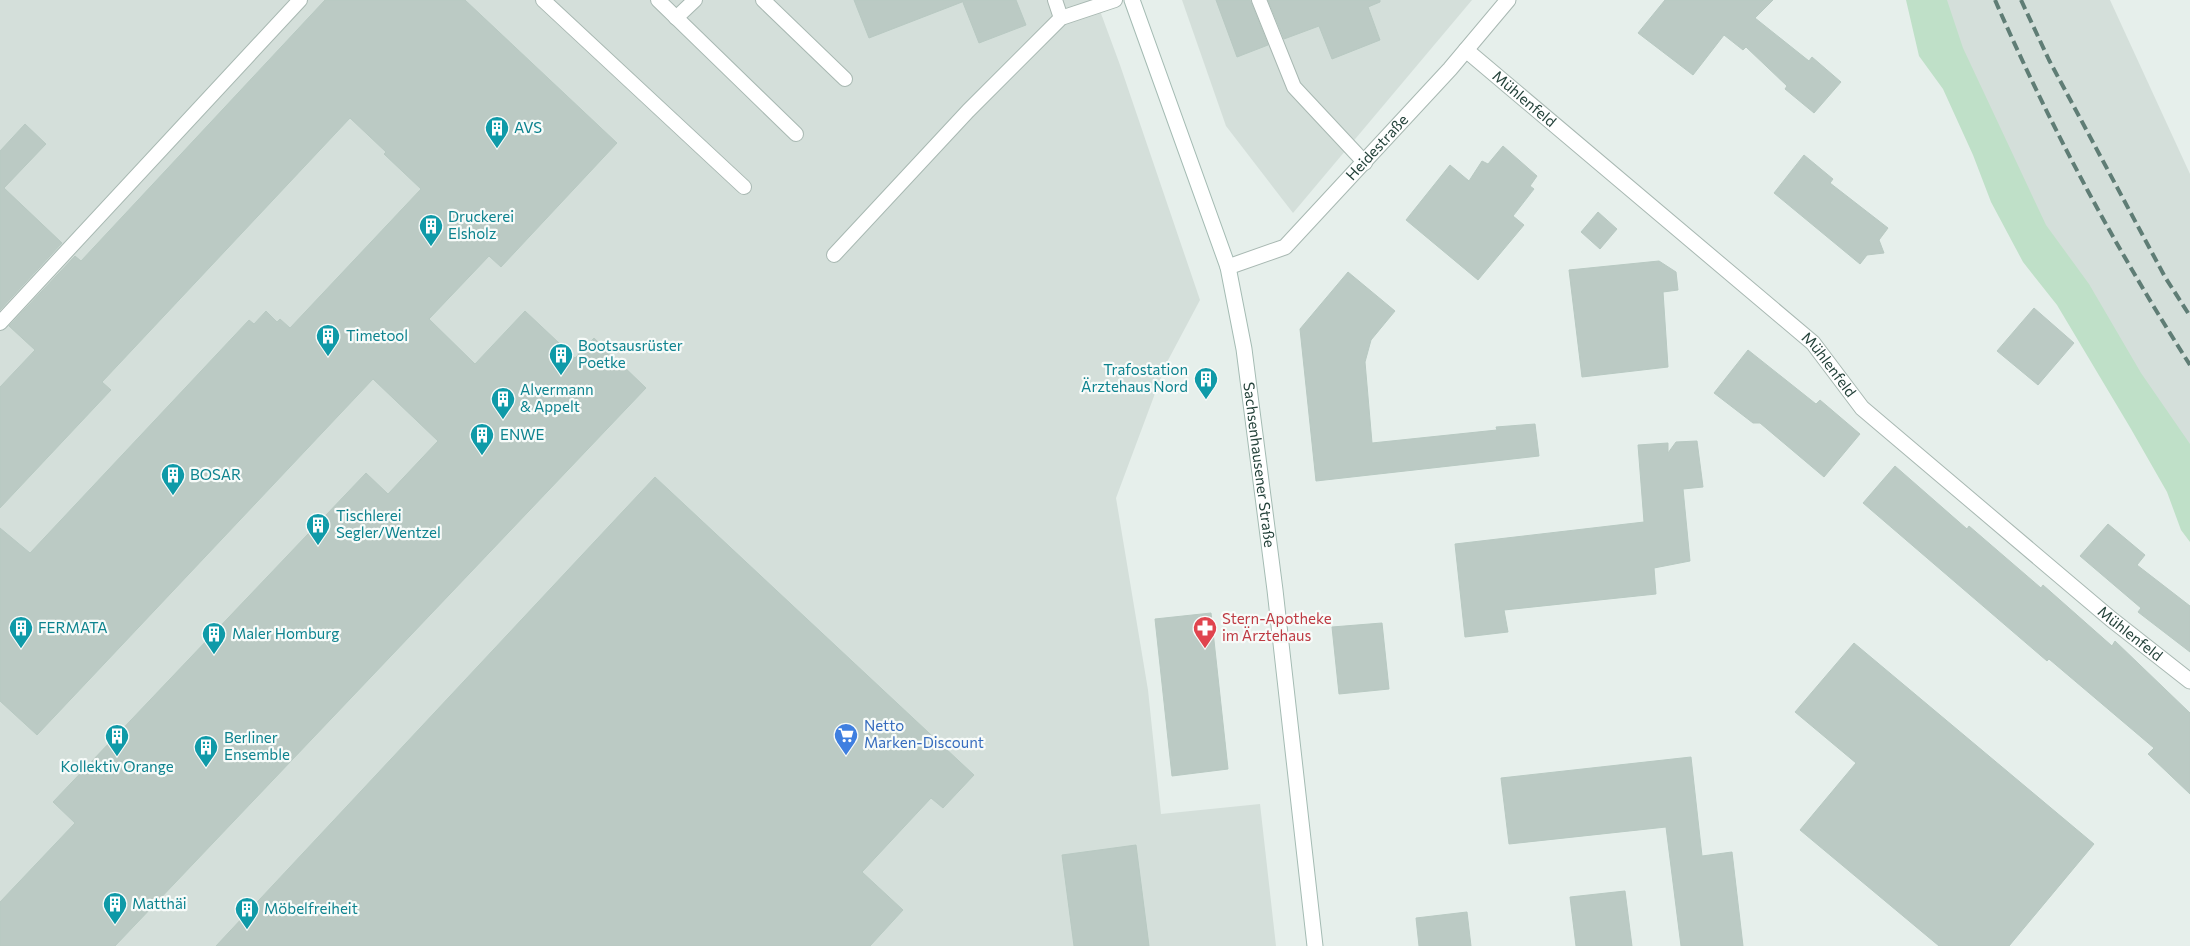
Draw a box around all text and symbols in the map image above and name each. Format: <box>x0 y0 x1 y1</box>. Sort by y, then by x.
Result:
street label: Mühlenfeld <box>1489 66 1560 130</box>
street label: Heidestraße <box>1342 110 1411 184</box>
building icon: AVS <box>484 115 510 149</box>
place label: AVS <box>514 118 542 136</box>
place label: Druckerei Elsholz <box>448 207 514 242</box>
building icon: Druckerei Elsholz <box>418 213 444 247</box>
building icon: Timetool <box>315 323 341 357</box>
place label: Timetool <box>346 326 408 344</box>
street label: Mühlenfeld <box>1799 328 1861 400</box>
place label: Bootsausrüster Poetke <box>578 336 683 371</box>
building icon: Bootsausrüster Poetke <box>548 342 574 376</box>
place label: Trafostation Ärztehaus Nord <box>1081 360 1188 395</box>
building icon: Trafostation Ärztehaus Nord <box>1193 366 1219 400</box>
place label: Alvermann & Appelt <box>520 380 594 415</box>
street label: Sachsenhausener Straße <box>1240 381 1279 548</box>
building icon: Alvermann & Appelt <box>490 386 516 420</box>
building icon: ENWE <box>469 422 495 456</box>
place label: ENWE <box>500 425 545 443</box>
building icon: BOSAR <box>160 462 186 496</box>
place label: BOSAR <box>190 465 241 483</box>
place label: Tischlerei Segler/Wentzel <box>336 506 441 541</box>
building icon: Tischlerei Segler/Wentzel <box>305 512 331 546</box>
street label: Mühlenfeld <box>2095 602 2167 664</box>
place label: Stern-Apotheke im Ärztehaus <box>1222 609 1332 644</box>
building icon: FERMATA <box>8 615 34 649</box>
pharmacy icon: Stern-Apotheke im Ärztehaus <box>1192 615 1218 649</box>
place label: FERMATA <box>38 618 108 636</box>
building icon: Maler Homburg <box>201 621 227 655</box>
place label: Maler Homburg <box>232 624 339 642</box>
place label: Netto Marken-Discount <box>864 716 984 751</box>
supermarket icon: Netto Marken-Discount <box>833 722 859 756</box>
building icon: Kollektiv Orange <box>104 723 130 757</box>
place label: Berliner Ensemble <box>224 728 290 763</box>
building icon: Berliner Ensemble <box>193 734 219 768</box>
place label: Kollektiv Orange <box>60 757 174 775</box>
building icon: Matthäi <box>102 891 128 925</box>
place label: Matthäi <box>132 894 187 912</box>
building icon: Möbelfreiheit <box>234 896 260 930</box>
place label: Möbelfreiheit <box>264 899 358 917</box>

